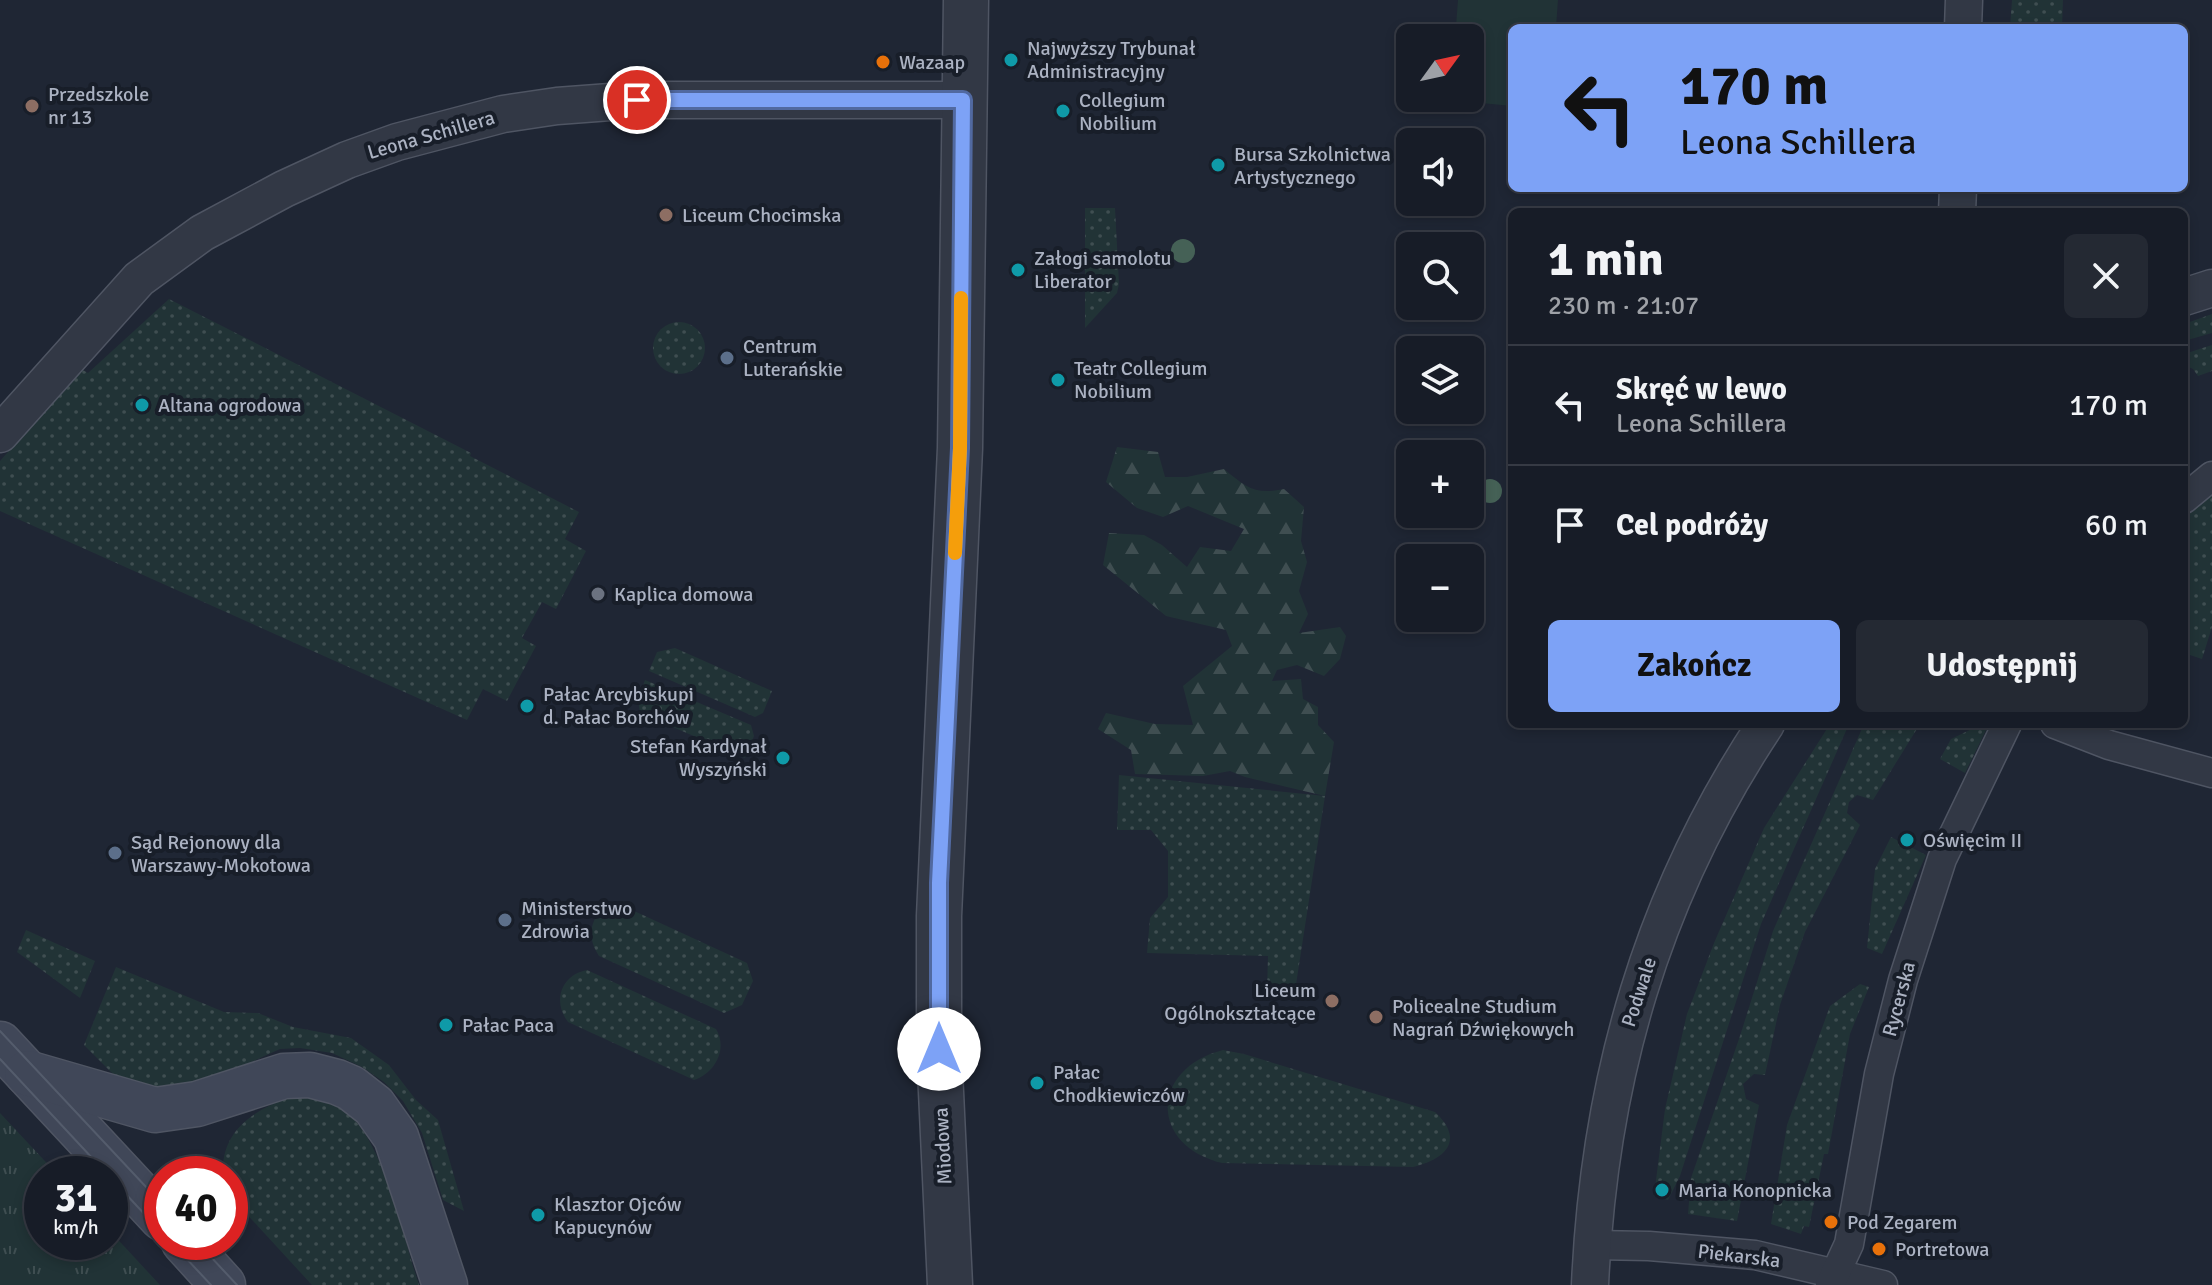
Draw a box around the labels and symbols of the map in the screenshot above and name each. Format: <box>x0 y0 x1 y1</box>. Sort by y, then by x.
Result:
north arrow <box>1396 24 1484 112</box>
place label: Najwyższy Trybunał Administracyjny <box>1027 36 1196 84</box>
place label: Wazaap <box>899 50 965 75</box>
marker: Najwyższy Trybunał Administracyjny <box>1002 51 1020 69</box>
marker: Wazaap <box>874 53 892 71</box>
pin <box>603 66 671 134</box>
place label: Przedszkole nr 13 <box>48 82 149 130</box>
place label: Collegium Nobilium <box>1079 88 1165 136</box>
marker: Przedszkole nr 13 <box>23 97 41 115</box>
marker: Collegium Nobilium <box>1054 102 1072 120</box>
street label: Leona Schillera <box>364 105 498 165</box>
place label: Bursa Szkolnictwa Artystycznego <box>1234 142 1391 190</box>
marker: Bursa Szkolnictwa Artystycznego <box>1209 156 1227 174</box>
place label: Liceum Chocimska <box>682 203 841 228</box>
marker: Liceum Chocimska <box>657 206 675 224</box>
place label: Załogi samolotu Liberator <box>1034 246 1172 294</box>
marker: Załogi samolotu Liberator <box>1009 261 1027 279</box>
place label: Centrum Luterańskie <box>743 334 843 382</box>
marker: Centrum Luterańskie <box>718 349 736 367</box>
place label: Teatr Collegium Nobilium <box>1074 356 1207 404</box>
marker: Teatr Collegium Nobilium <box>1049 371 1067 389</box>
place label: Altana ogrodowa <box>158 393 302 418</box>
marker: Altana ogrodowa <box>133 396 151 414</box>
place label: Kaplica domowa <box>614 582 753 607</box>
marker: Kaplica domowa <box>589 585 607 603</box>
place label: Pałac Arcybiskupi d. Pałac Borchów <box>543 682 694 730</box>
marker: Pałac Arcybiskupi d. Pałac Borchów <box>518 697 536 715</box>
place label: Stefan Kardynał Wyszyński <box>630 734 767 782</box>
marker: Stefan Kardynał Wyszyński <box>774 749 792 767</box>
place label: Oświęcim II <box>1923 828 2022 853</box>
place label: Sąd Rejonowy dla Warszawy-Mokotowa <box>131 830 311 878</box>
marker: Oświęcim II <box>1898 831 1916 849</box>
marker: Sąd Rejonowy dla Warszawy-Mokotowa <box>106 844 124 862</box>
place label: Ministerstwo Zdrowia <box>521 896 632 944</box>
marker: Ministerstwo Zdrowia <box>496 911 514 929</box>
street label: Podwale <box>1616 954 1662 1030</box>
street label: Rycerska <box>1877 959 1921 1039</box>
place label: Liceum Ogólnokształcące <box>1164 978 1316 1026</box>
marker: Liceum Ogólnokształcące <box>1323 992 1341 1010</box>
place label: Policealne Studium Nagrań Dźwiękowych <box>1392 994 1574 1042</box>
position arrow <box>897 1007 981 1091</box>
marker: Policealne Studium Nagrań Dźwiękowych <box>1367 1008 1385 1026</box>
place label: Pałac Paca <box>462 1013 554 1038</box>
marker: Pałac Paca <box>437 1016 455 1034</box>
place label: Pałac Chodkiewiczów <box>1053 1060 1185 1108</box>
marker: Pałac Chodkiewiczów <box>1028 1074 1046 1092</box>
street label: Miodowa <box>928 1107 958 1185</box>
speed limit sign: 40 <box>144 1156 248 1260</box>
place label: Maria Konopnicka <box>1678 1178 1832 1203</box>
marker: Maria Konopnicka <box>1653 1181 1671 1199</box>
place label: Klasztor Ojców Kapucynów <box>554 1192 682 1240</box>
marker: Klasztor Ojców Kapucynów <box>529 1206 547 1224</box>
place label: Pod Zegarem <box>1847 1210 1958 1235</box>
marker: Pod Zegarem <box>1822 1213 1840 1231</box>
place label: Portretowa <box>1895 1237 1989 1262</box>
street label: Piekarska <box>1696 1239 1782 1273</box>
marker: Portretowa <box>1870 1240 1888 1258</box>

